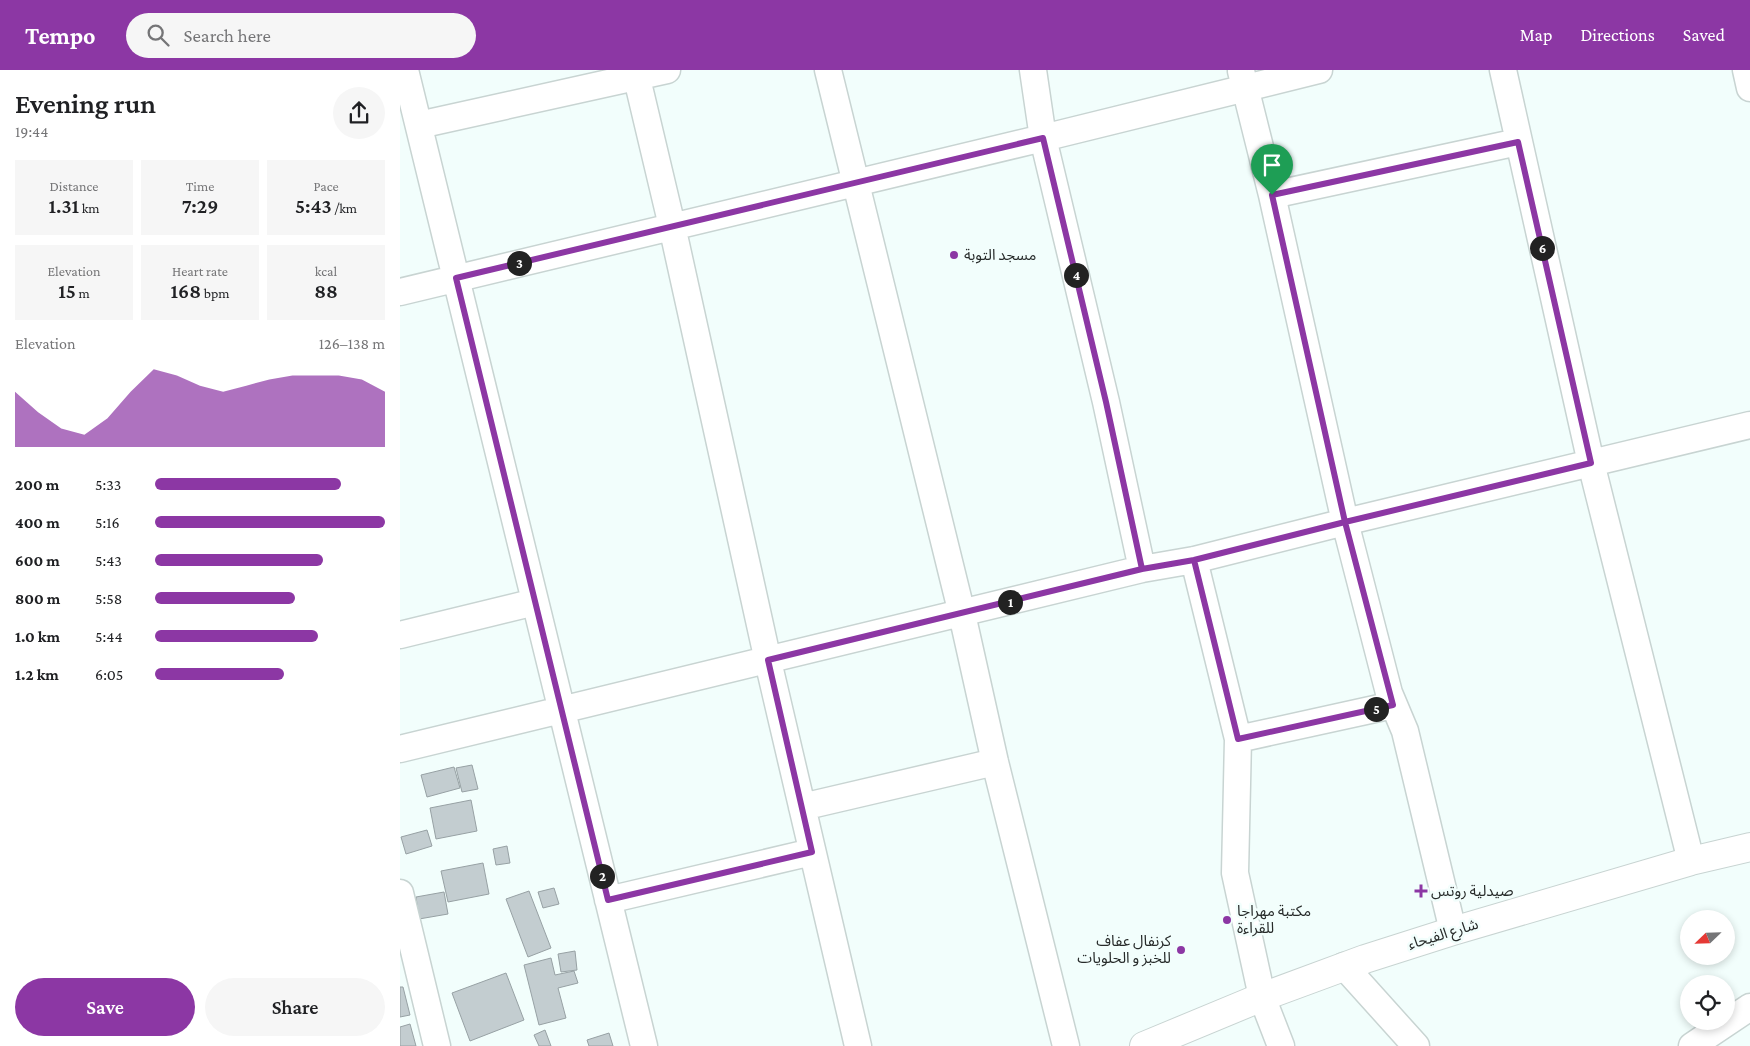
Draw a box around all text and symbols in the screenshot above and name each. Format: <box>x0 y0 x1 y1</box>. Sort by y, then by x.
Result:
search box <box>126 13 476 58</box>
icon: search <box>144 21 172 49</box>
text: Tempo <box>25 22 96 49</box>
text: Search here <box>184 25 271 46</box>
text: Map <box>1520 25 1552 45</box>
text: Directions <box>1580 25 1655 45</box>
text: Saved <box>1683 25 1725 45</box>
button: share <box>333 87 385 139</box>
text: Evening run <box>15 88 156 119</box>
text: 19:44 <box>15 123 48 140</box>
pin <box>1251 144 1293 195</box>
icon: arrive <box>1258 151 1286 179</box>
text: Distance <box>50 178 98 194</box>
text: Time <box>186 178 214 194</box>
text: Pace <box>313 178 339 194</box>
text: 1.31 <box>48 194 79 218</box>
text: 7:29 <box>182 194 218 218</box>
text: 5:43 <box>295 194 332 218</box>
text: km <box>79 200 100 216</box>
text: /km <box>332 200 357 216</box>
pin: 6 <box>1530 236 1554 260</box>
text: 6 <box>1539 240 1546 256</box>
place label: مسجد التوبة <box>964 247 1036 264</box>
marker: مسجد التوبة <box>948 249 960 261</box>
pin: 3 <box>506 250 532 276</box>
text: 3 <box>516 255 523 271</box>
pin: 4 <box>1064 262 1088 288</box>
text: Elevation <box>47 263 101 279</box>
text: Heart rate <box>172 263 228 279</box>
text: kcal <box>315 263 337 279</box>
text: 4 <box>1073 267 1080 283</box>
text: 15 <box>58 279 76 303</box>
text: 168 <box>171 279 201 303</box>
text: 88 <box>314 279 338 303</box>
text: m <box>76 285 90 301</box>
text: bpm <box>201 285 229 301</box>
text: Elevation <box>15 335 76 352</box>
text: 126–138 m <box>319 335 385 352</box>
text: 200 m <box>15 476 59 493</box>
text: 5:33 <box>95 476 121 493</box>
text: 400 m <box>15 514 60 531</box>
text: 5:16 <box>95 514 120 531</box>
text: 600 m <box>15 552 60 569</box>
text: 5:43 <box>95 552 122 569</box>
text: 800 m <box>15 590 60 607</box>
text: 5:58 <box>95 590 122 607</box>
pin: 1 <box>998 590 1022 614</box>
text: 1 <box>1008 594 1013 610</box>
text: 1.0 km <box>15 628 60 645</box>
text: 5:44 <box>95 628 123 645</box>
text: 1.2 km <box>15 666 59 683</box>
text: 6:05 <box>95 666 123 683</box>
pin: 5 <box>1364 696 1388 722</box>
text: 5 <box>1373 701 1380 717</box>
pin: 2 <box>590 864 614 888</box>
text: 2 <box>599 868 606 884</box>
place label: صيدلية روتس <box>1431 883 1513 900</box>
marker: صيدلية روتس <box>1415 885 1427 897</box>
place label: مكتبة مهراجا للقراءة <box>1237 903 1311 937</box>
north arrow <box>1680 910 1735 965</box>
map controls <box>1680 910 1735 1030</box>
marker: مكتبة مهراجا للقراءة <box>1221 914 1233 926</box>
street label: شارع الفيحاء <box>1406 916 1481 956</box>
place label: كرنفال عفاف للخبز و الحلويات <box>1077 933 1172 967</box>
marker: كرنفال عفاف للخبز و الحلويات <box>1175 944 1187 956</box>
button: locate <box>1680 975 1735 1030</box>
button: Save <box>15 978 195 1036</box>
button: Share <box>205 978 385 1036</box>

